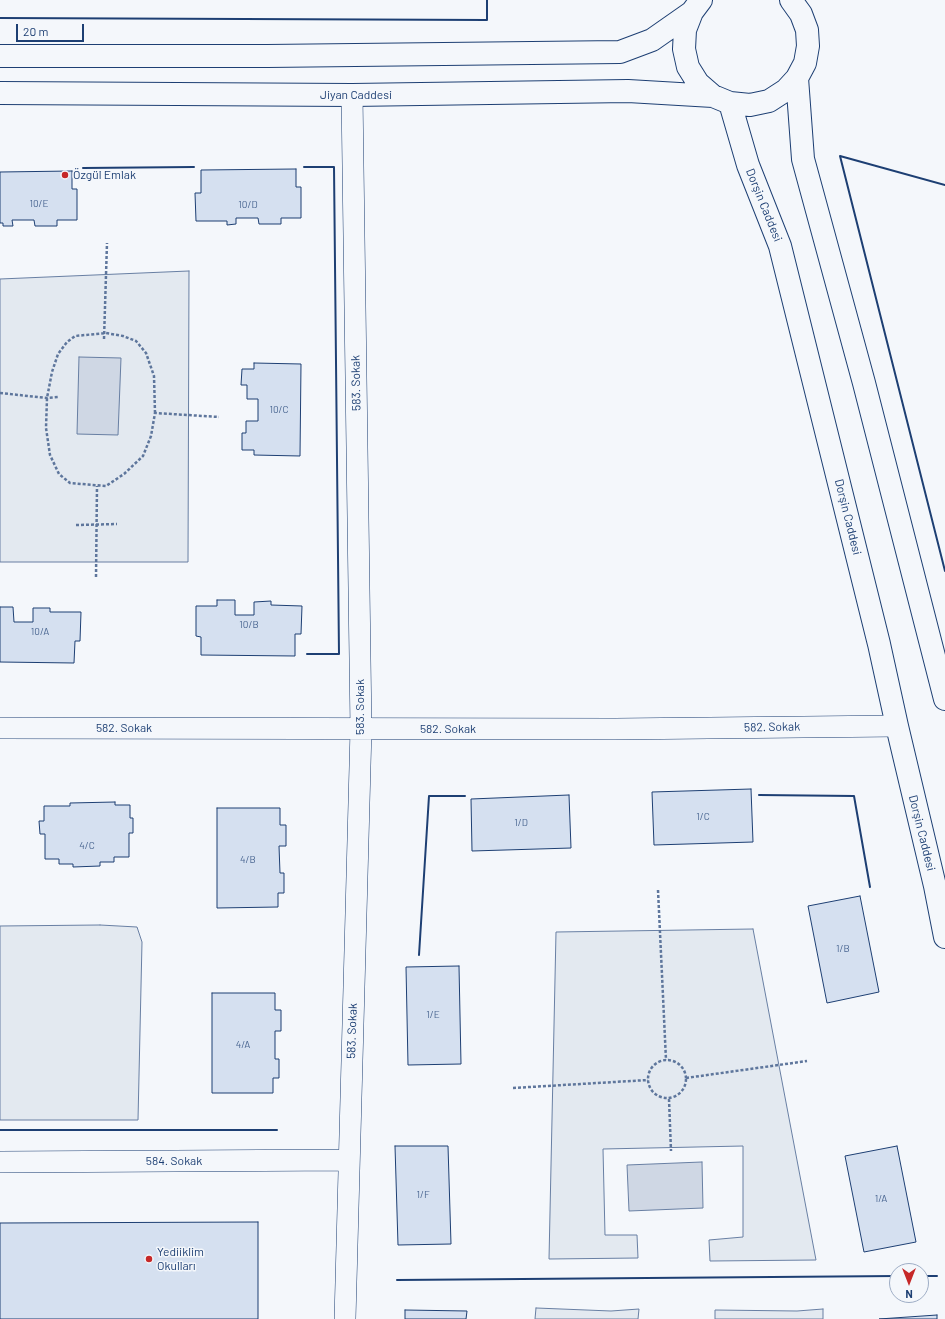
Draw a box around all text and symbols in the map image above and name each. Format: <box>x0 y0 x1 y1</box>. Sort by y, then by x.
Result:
scale bar <box>18 16 86 42</box>
text: 20 m <box>23 24 49 38</box>
street label: Jiyan Caddesi <box>320 88 392 102</box>
street label: Dorşin Caddesi <box>743 166 785 244</box>
place label: Özgül Emlak <box>73 168 136 182</box>
marker: Özgül Emlak <box>60 170 70 180</box>
house number: 10/E <box>29 198 49 210</box>
house number: 10/D <box>238 199 258 211</box>
street label: 583. Sokak <box>348 355 364 411</box>
house number: 10/C <box>269 404 289 416</box>
street label: Dorşin Caddesi <box>832 478 864 556</box>
house number: 10/B <box>239 619 259 631</box>
house number: 10/A <box>31 626 49 638</box>
street label: 583. Sokak <box>353 679 367 735</box>
street label: 582. Sokak <box>744 719 800 735</box>
street label: 582. Sokak <box>96 721 152 735</box>
street label: 582. Sokak <box>420 722 476 736</box>
street label: Dorşin Caddesi <box>906 794 938 872</box>
house number: 1/C <box>696 811 710 823</box>
house number: 1/D <box>514 817 528 829</box>
house number: 4/C <box>79 840 95 852</box>
house number: 4/B <box>240 854 256 866</box>
house number: 1/B <box>836 943 850 955</box>
street label: 583. Sokak <box>344 1003 360 1059</box>
house number: 1/E <box>426 1009 440 1021</box>
house number: 4/A <box>236 1039 250 1051</box>
street label: 584. Sokak <box>146 1154 202 1168</box>
house number: 1/F <box>416 1189 430 1201</box>
house number: 1/A <box>875 1193 887 1205</box>
place label: Yediiklim Okulları <box>157 1245 204 1273</box>
marker: Yediiklim Okulları <box>144 1254 154 1264</box>
north arrow <box>889 1263 929 1303</box>
text: N <box>905 1288 913 1301</box>

